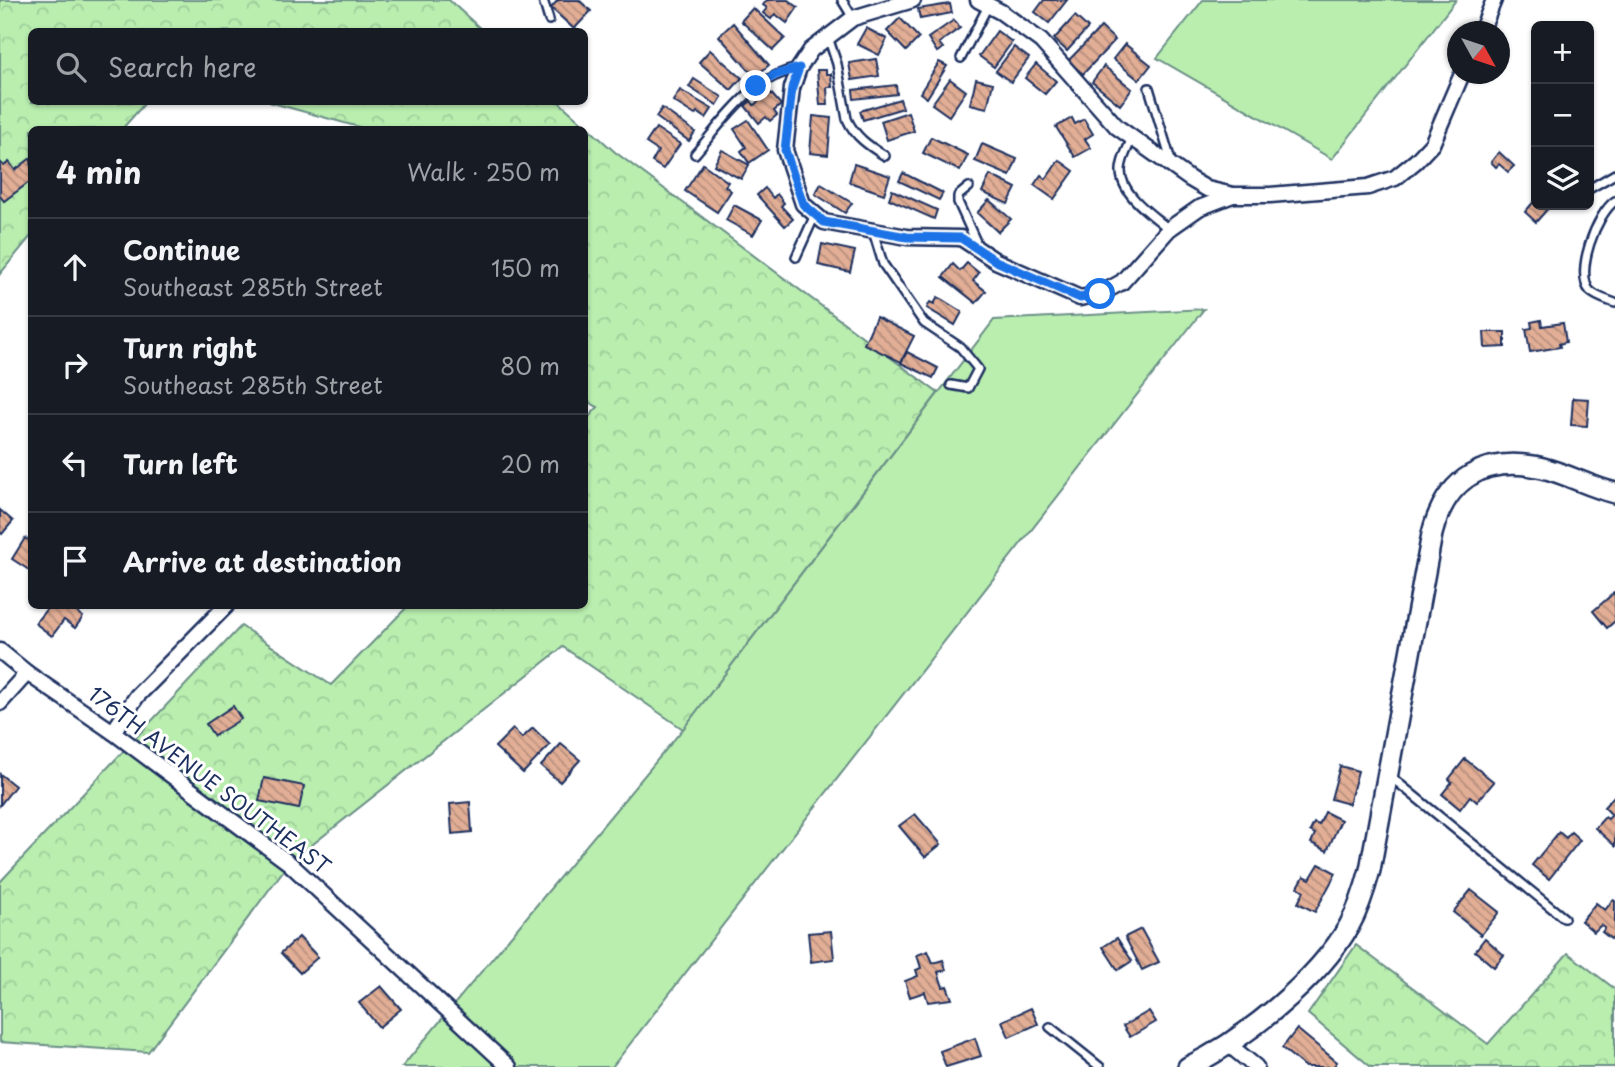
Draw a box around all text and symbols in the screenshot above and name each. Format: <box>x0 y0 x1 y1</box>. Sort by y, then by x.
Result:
north arrow <box>1447 21 1510 84</box>
map controls <box>1531 21 1594 210</box>
button: + <box>1531 21 1594 84</box>
search box <box>28 28 588 105</box>
text: Search here <box>108 47 257 86</box>
icon: search <box>52 48 90 86</box>
route end <box>740 70 771 101</box>
button: − <box>1531 84 1594 147</box>
button: layers <box>1531 147 1594 210</box>
text: 4 min <box>56 149 142 194</box>
text: Walk · 250 m <box>407 154 560 189</box>
text: Continue <box>123 230 240 269</box>
icon: ahead <box>56 248 94 286</box>
text: 150 m <box>491 250 560 285</box>
text: Southeast 285th Street <box>123 269 383 304</box>
route start <box>1084 278 1115 309</box>
text: Turn right <box>123 328 257 367</box>
icon: right <box>56 346 94 384</box>
text: 80 m <box>500 348 560 383</box>
text: Southeast 285th Street <box>123 367 383 402</box>
icon: left <box>56 444 94 482</box>
text: Turn left <box>123 444 238 483</box>
text: 20 m <box>501 446 560 481</box>
icon: arrive <box>56 542 94 580</box>
text: Arrive at destination <box>123 542 402 581</box>
street label: 176TH AVENUE SOUTHEAST <box>82 678 338 882</box>

